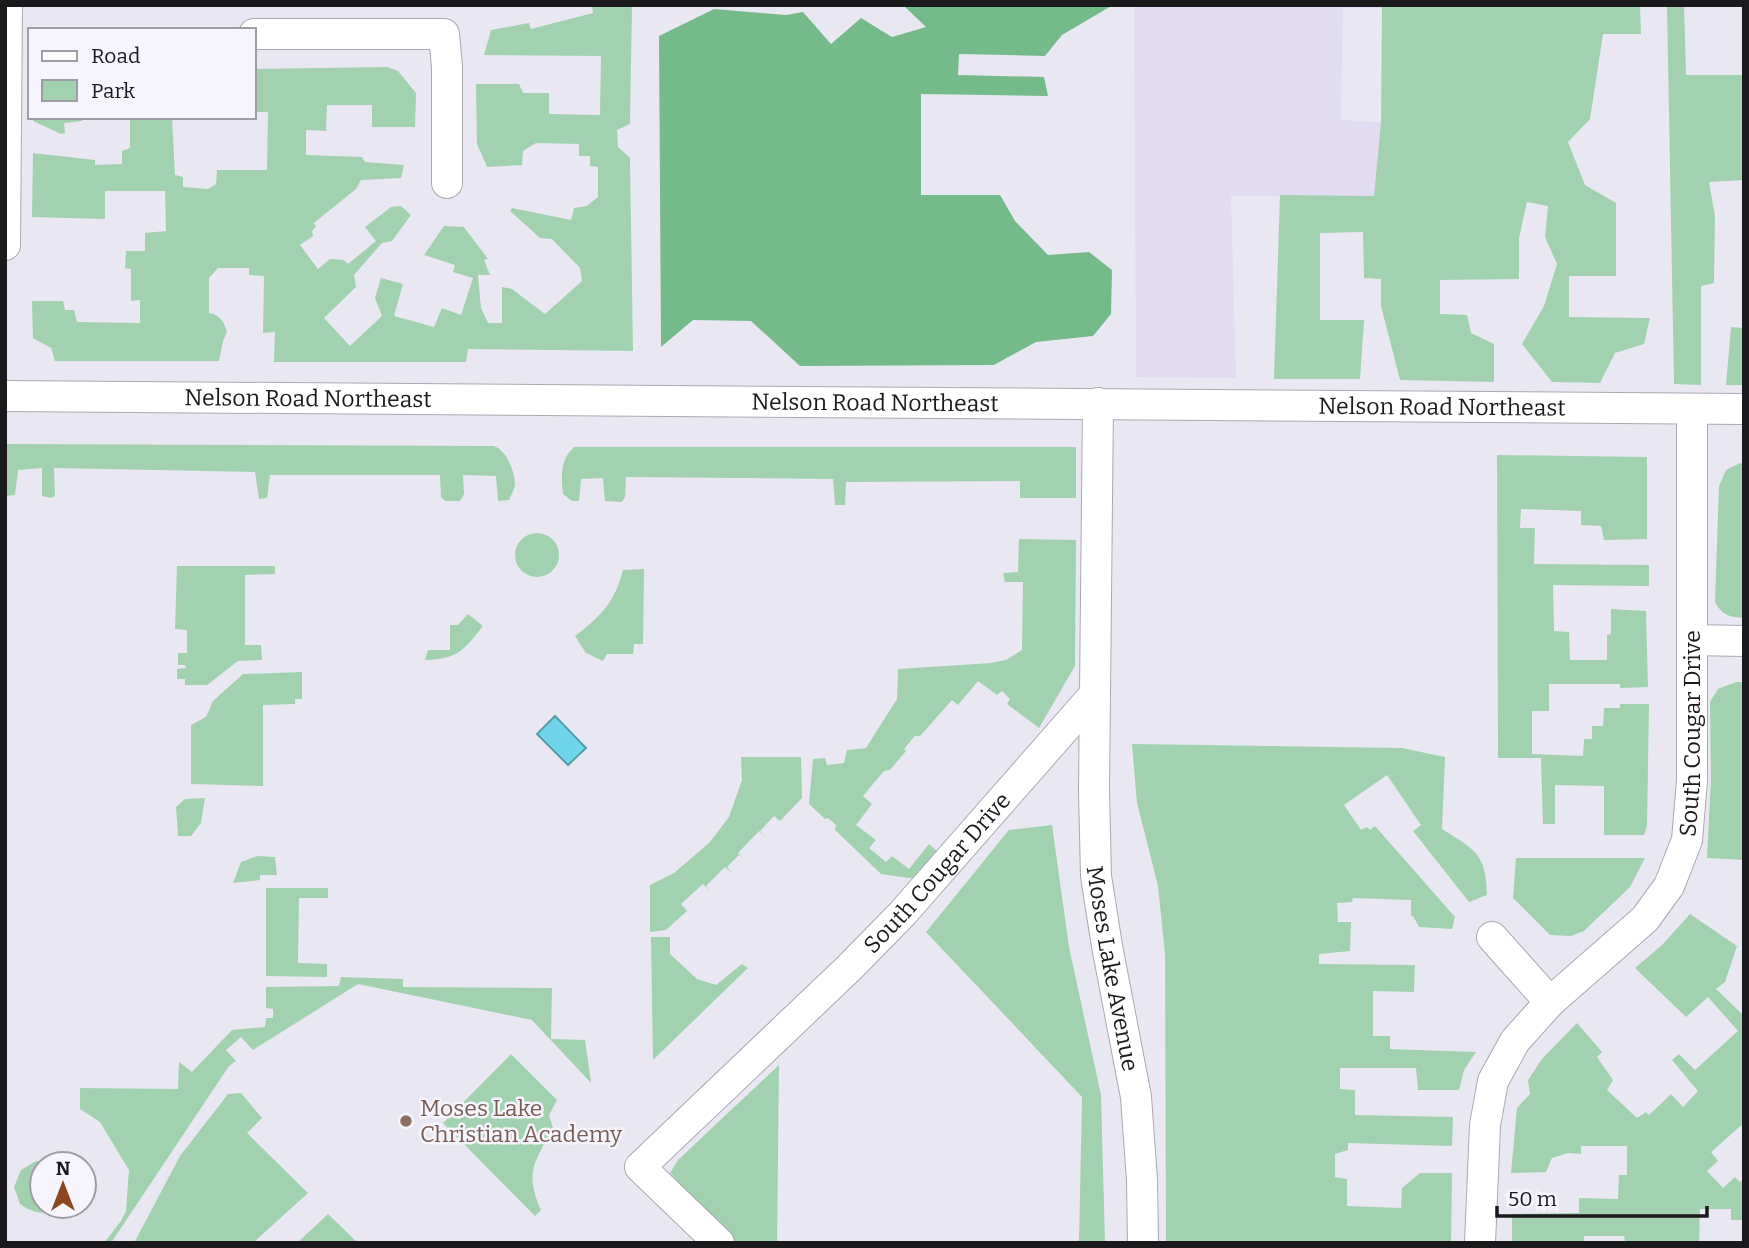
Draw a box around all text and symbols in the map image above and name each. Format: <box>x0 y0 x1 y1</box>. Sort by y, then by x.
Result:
legend <box>28 28 256 119</box>
text: Road <box>91 43 140 69</box>
text: Park <box>91 78 135 104</box>
street label: Nelson Road Northeast <box>184 383 432 413</box>
street label: Nelson Road Northeast <box>751 388 999 417</box>
street label: Nelson Road Northeast <box>1318 392 1566 422</box>
street label: South Cougar Drive <box>1673 630 1706 838</box>
street label: South Cougar Drive <box>858 786 1016 959</box>
street label: Moses Lake Avenue <box>1081 864 1145 1073</box>
place label: Moses Lake Christian Academy <box>420 1094 623 1148</box>
marker: Moses Lake Christian Academy <box>398 1113 414 1129</box>
north arrow <box>28 1150 98 1220</box>
text: N <box>56 1157 71 1180</box>
scale bar <box>1497 1174 1707 1218</box>
text: 50 m <box>1508 1186 1557 1212</box>

